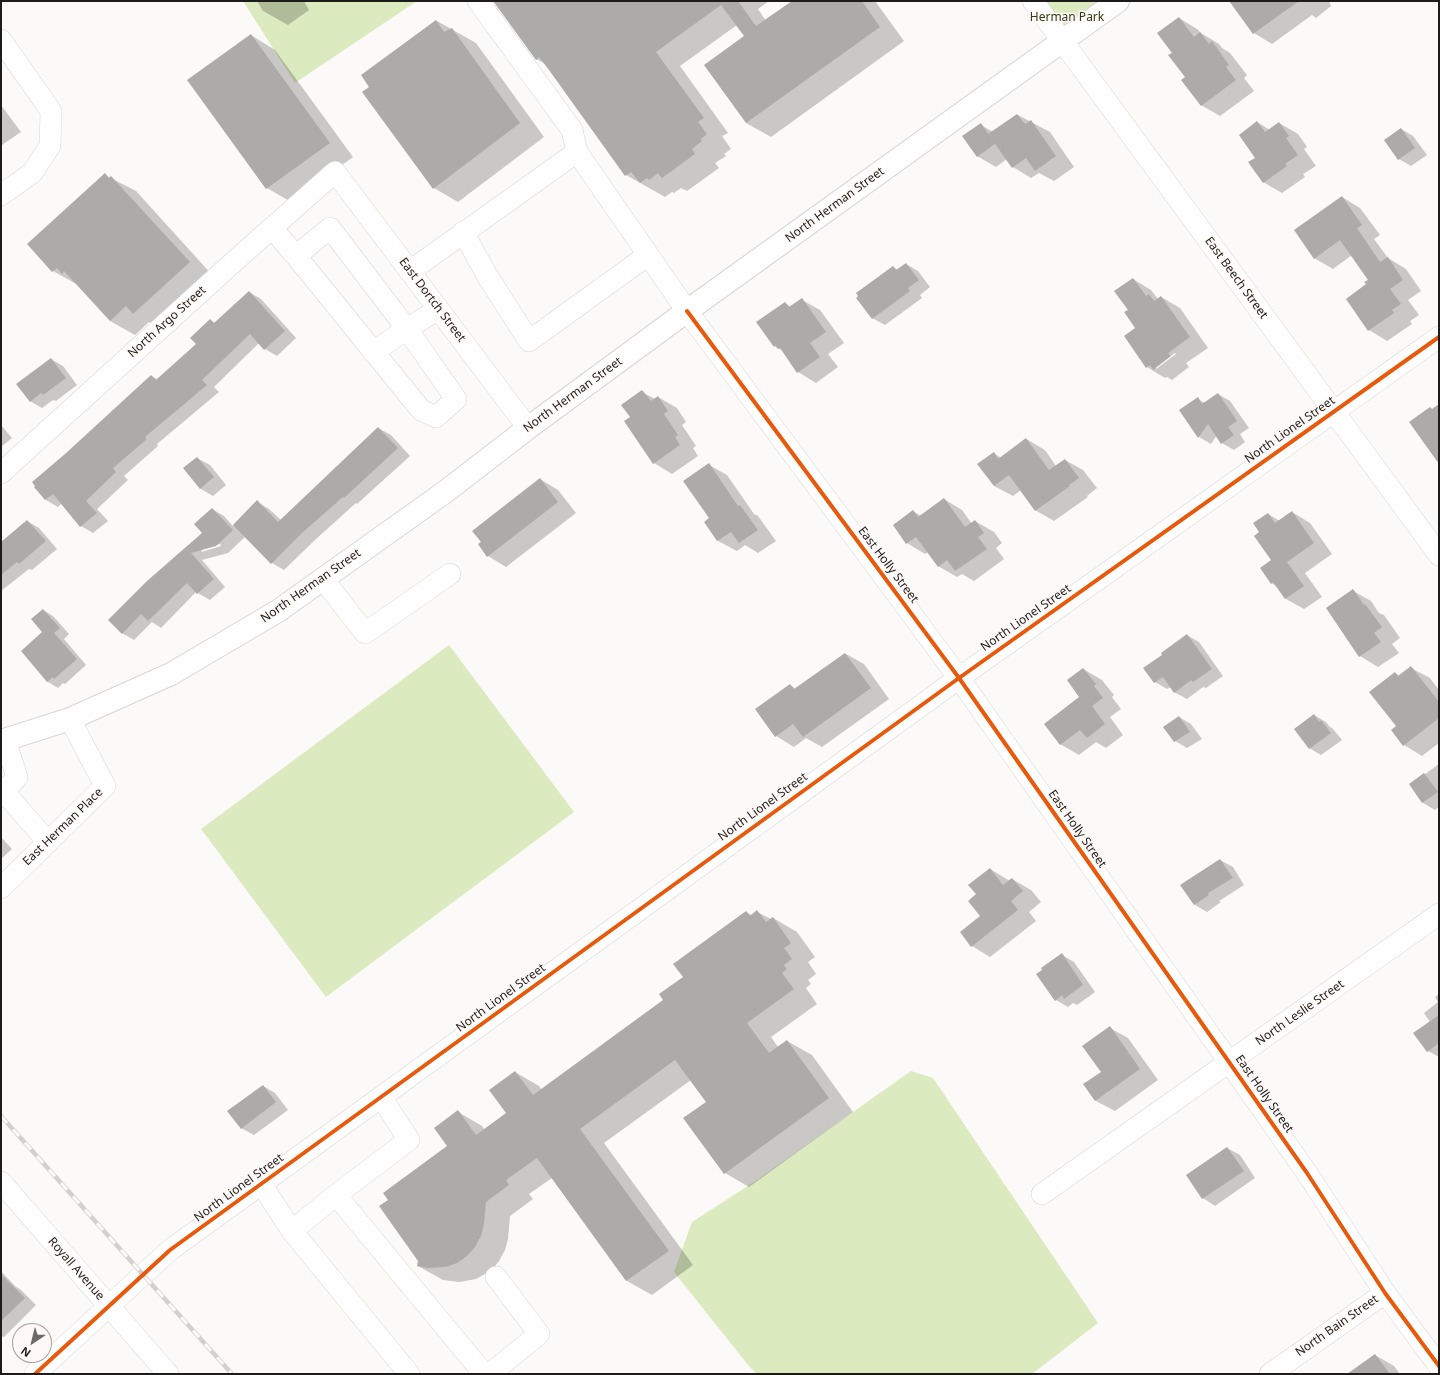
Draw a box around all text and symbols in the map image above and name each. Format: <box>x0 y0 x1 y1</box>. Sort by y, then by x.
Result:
park label: Herman Park <box>1030 11 1104 25</box>
street label: North Herman Street <box>783 164 887 246</box>
street label: East Beech Street <box>1201 234 1271 322</box>
street label: East Dortch Street <box>396 255 468 345</box>
street label: North Argo Street <box>125 283 209 361</box>
street label: North Herman Street <box>521 354 625 436</box>
street label: North Lionel Street <box>1242 393 1338 467</box>
street label: East Holly Street <box>855 524 921 606</box>
street label: North Herman Street <box>258 546 364 626</box>
street label: North Lionel Street <box>978 581 1074 655</box>
street label: North Lionel Street <box>716 770 810 844</box>
street label: East Herman Place <box>20 785 106 869</box>
street label: East Holly Street <box>1045 787 1109 871</box>
street label: North Lionel Street <box>454 961 548 1035</box>
street label: North Leslie Street <box>1253 977 1347 1049</box>
street label: East Holly Street <box>1232 1052 1296 1136</box>
street label: North Lionel Street <box>192 1151 286 1225</box>
street label: Royall Avenue <box>45 1235 107 1303</box>
street label: North Bain Street <box>1293 1292 1381 1360</box>
north arrow <box>12 1323 52 1363</box>
text: N <box>17 1344 33 1361</box>

